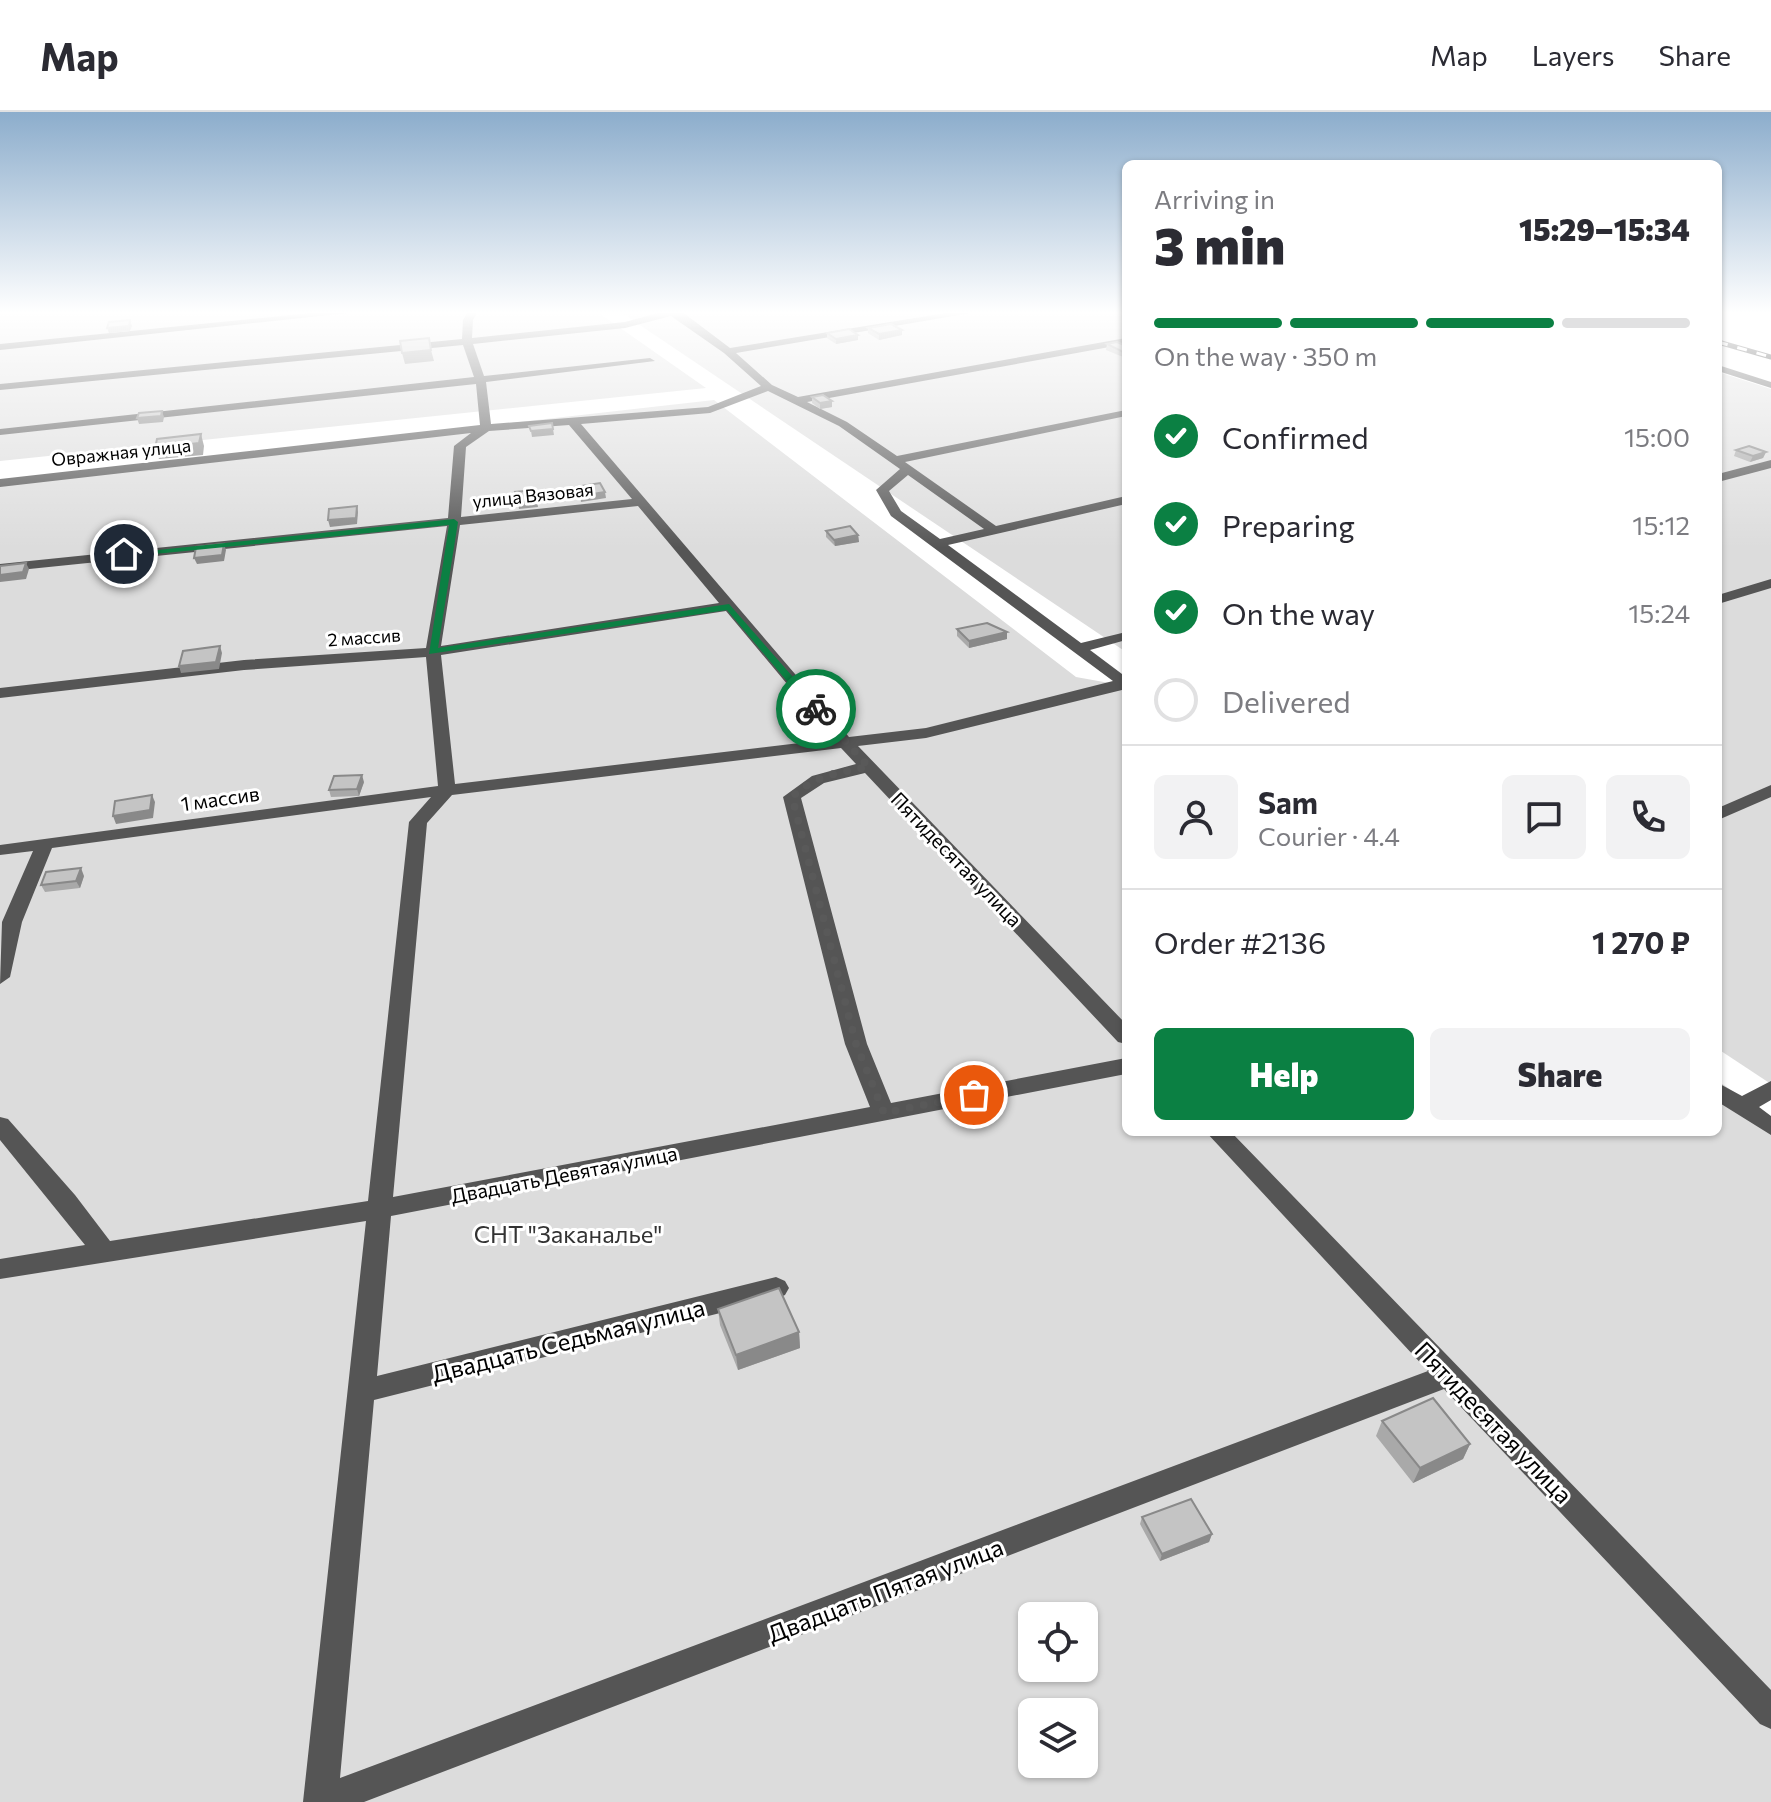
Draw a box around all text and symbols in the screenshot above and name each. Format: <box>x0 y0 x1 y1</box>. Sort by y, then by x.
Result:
text: Map <box>40 32 119 79</box>
text: Map <box>1430 38 1488 72</box>
text: Layers <box>1532 38 1614 72</box>
text: Share <box>1658 38 1731 72</box>
text: Arriving in <box>1154 183 1275 214</box>
text: 15:29–15:34 <box>1519 210 1690 247</box>
text: 3 min <box>1154 212 1285 276</box>
text: On the way · 350 m <box>1154 340 1377 371</box>
icon: check <box>1154 414 1198 458</box>
text: Confirmed <box>1222 418 1369 455</box>
text: 15:00 <box>1624 421 1690 452</box>
street label: Овражная улица <box>50 434 192 470</box>
street label: улица Вязовая <box>471 478 595 512</box>
icon: check <box>1154 502 1198 546</box>
text: Preparing <box>1222 506 1355 543</box>
text: 15:12 <box>1632 509 1690 540</box>
pin <box>90 520 158 588</box>
icon: home <box>102 532 146 576</box>
icon: check <box>1154 590 1198 634</box>
text: On the way <box>1222 594 1375 631</box>
text: 15:24 <box>1628 597 1690 628</box>
street label: 2 массив <box>327 623 401 651</box>
courier <box>776 669 856 749</box>
text: Delivered <box>1222 682 1351 719</box>
icon: bike <box>794 687 838 731</box>
button: person <box>1154 775 1238 859</box>
button: chat <box>1502 775 1586 859</box>
button: phone <box>1606 775 1690 859</box>
street label: 1 массив <box>179 781 261 815</box>
text: Sam <box>1258 783 1318 820</box>
street label: Пятидесятая улица <box>887 787 1027 931</box>
text: Courier · 4.4 <box>1258 820 1400 851</box>
text: Order #2136 <box>1154 923 1326 960</box>
text: 1 270 ₽ <box>1592 923 1690 960</box>
button: Help <box>1154 1028 1414 1120</box>
button: Share <box>1430 1028 1690 1120</box>
pin <box>940 1061 1008 1129</box>
icon: bag <box>952 1073 996 1117</box>
street label: Двадцать Девятая улица <box>449 1140 679 1208</box>
park label: СНТ "Заканалье" <box>474 1219 662 1248</box>
street label: Двадцать Седьмая улица <box>428 1292 708 1388</box>
street label: Пятидесятая улица <box>1409 1335 1579 1509</box>
street label: Двадцать Пятая улица <box>763 1532 1007 1648</box>
map controls <box>1018 1602 1098 1778</box>
button: locate <box>1018 1602 1098 1682</box>
button: layers <box>1018 1698 1098 1778</box>

